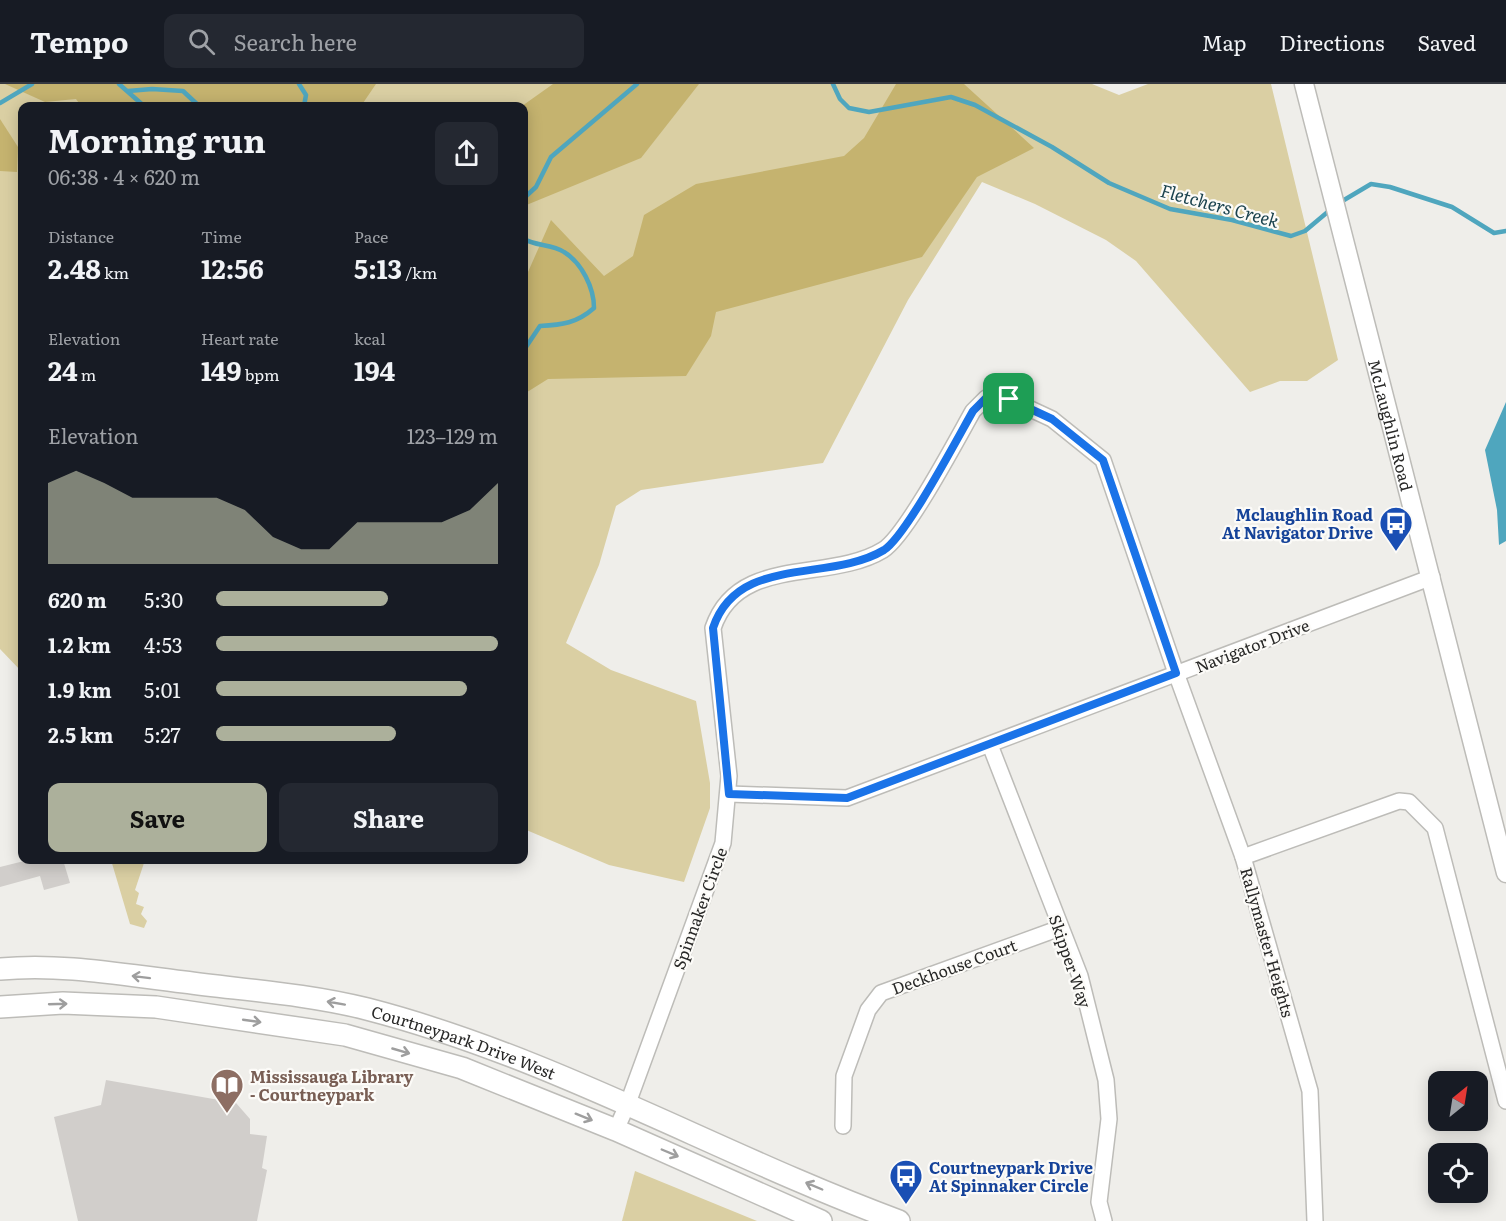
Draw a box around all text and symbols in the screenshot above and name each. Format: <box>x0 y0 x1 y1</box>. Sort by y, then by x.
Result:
search box <box>164 14 584 68</box>
text: Tempo <box>30 20 128 62</box>
icon: search <box>185 25 218 58</box>
text: Search here <box>233 25 357 58</box>
text: Map <box>1202 26 1247 57</box>
text: Directions <box>1280 26 1385 57</box>
text: Saved <box>1418 26 1476 57</box>
text: Morning run <box>48 114 266 163</box>
button: share <box>435 122 498 185</box>
text: 06:38 · 4 × 620 m <box>48 161 200 191</box>
water label: Fletchers Creek <box>1158 176 1282 234</box>
text: Distance <box>48 224 114 248</box>
text: Time <box>201 224 242 248</box>
text: Pace <box>354 224 388 248</box>
text: 2.48 <box>48 248 101 287</box>
text: 12:56 <box>201 248 264 287</box>
text: 5:13 <box>354 248 402 287</box>
text: km <box>101 260 129 284</box>
text: /km <box>402 260 437 284</box>
text: Elevation <box>48 326 120 350</box>
text: Heart rate <box>201 326 279 350</box>
text: kcal <box>354 326 386 350</box>
text: 24 <box>48 350 78 389</box>
text: 149 <box>201 350 241 389</box>
text: 194 <box>354 350 395 389</box>
street label: McLaughlin Road <box>1363 357 1420 494</box>
text: m <box>78 362 96 386</box>
text: bpm <box>241 362 279 386</box>
pin <box>983 373 1034 424</box>
icon: arrive <box>992 382 1025 415</box>
text: Elevation <box>48 420 138 450</box>
text: 123–129 m <box>407 420 498 450</box>
place label: Mclaughlin Road At Navigator Drive <box>1222 502 1373 544</box>
bus stop icon: Mclaughlin Road At Navigator Drive <box>1378 505 1414 552</box>
text: 620 m <box>48 584 107 614</box>
text: 5:30 <box>144 584 183 614</box>
street label: Navigator Drive <box>1191 612 1313 678</box>
text: 1.2 km <box>48 629 111 659</box>
text: 4:53 <box>144 629 183 659</box>
text: 1.9 km <box>48 674 112 704</box>
text: 5:01 <box>144 674 181 704</box>
text: 2.5 km <box>48 719 114 749</box>
text: 5:27 <box>144 719 181 749</box>
button: Save <box>48 783 267 852</box>
button: Share <box>279 783 498 852</box>
street label: Spinnaker Circle <box>666 844 732 972</box>
street label: Rallymaster Heights <box>1235 864 1301 1020</box>
street label: Skipper Way <box>1044 911 1098 1012</box>
street label: Deckhouse Court <box>888 932 1020 1000</box>
one-way arrow <box>131 971 151 982</box>
one-way arrow <box>48 998 68 1009</box>
one-way arrow <box>327 998 346 1009</box>
street label: Courtneypark Drive West <box>369 999 560 1085</box>
one-way arrow <box>242 1015 262 1026</box>
one-way arrow <box>391 1046 410 1057</box>
place label: Mississauga Library - Courtneypark <box>250 1064 414 1106</box>
library icon: Mississauga Library - Courtneypark <box>209 1067 245 1114</box>
north arrow <box>1428 1071 1488 1131</box>
map controls <box>1428 1071 1488 1203</box>
one-way arrow <box>575 1112 593 1123</box>
button: locate <box>1428 1143 1488 1203</box>
one-way arrow <box>660 1148 678 1159</box>
place label: Courtneypark Drive At Spinnaker Circle <box>929 1155 1093 1197</box>
bus stop icon: Courtneypark Drive At Spinnaker Circle <box>888 1158 924 1205</box>
one-way arrow <box>805 1180 823 1191</box>

